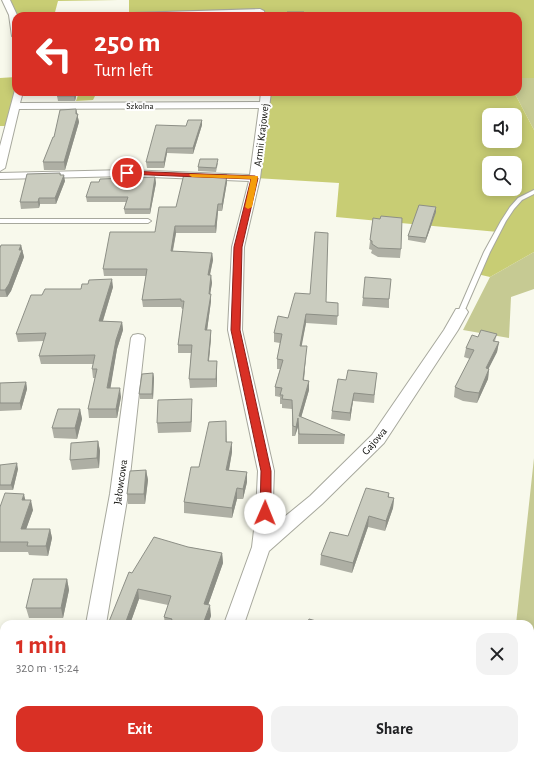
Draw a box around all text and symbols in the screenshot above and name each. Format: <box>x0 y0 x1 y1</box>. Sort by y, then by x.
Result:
icon: left <box>28 28 80 80</box>
text: 250 m <box>94 29 161 57</box>
text: Turn left <box>94 62 153 80</box>
street label: Szkolna <box>126 102 154 111</box>
street label: Armii Krajowej <box>252 103 271 167</box>
map controls <box>482 108 522 196</box>
button: sound <box>482 108 522 148</box>
pin <box>110 156 144 190</box>
button: search <box>482 156 522 196</box>
icon: arrive <box>116 162 138 184</box>
street label: Gajowa <box>360 426 389 457</box>
street label: Jałowcowa <box>112 459 129 505</box>
position arrow <box>244 492 286 534</box>
button: close <box>476 633 518 675</box>
text: 1 min <box>16 634 67 658</box>
text: 320 m · 15:24 <box>16 662 79 675</box>
button: Exit <box>16 706 263 752</box>
button: Share <box>271 706 518 752</box>

